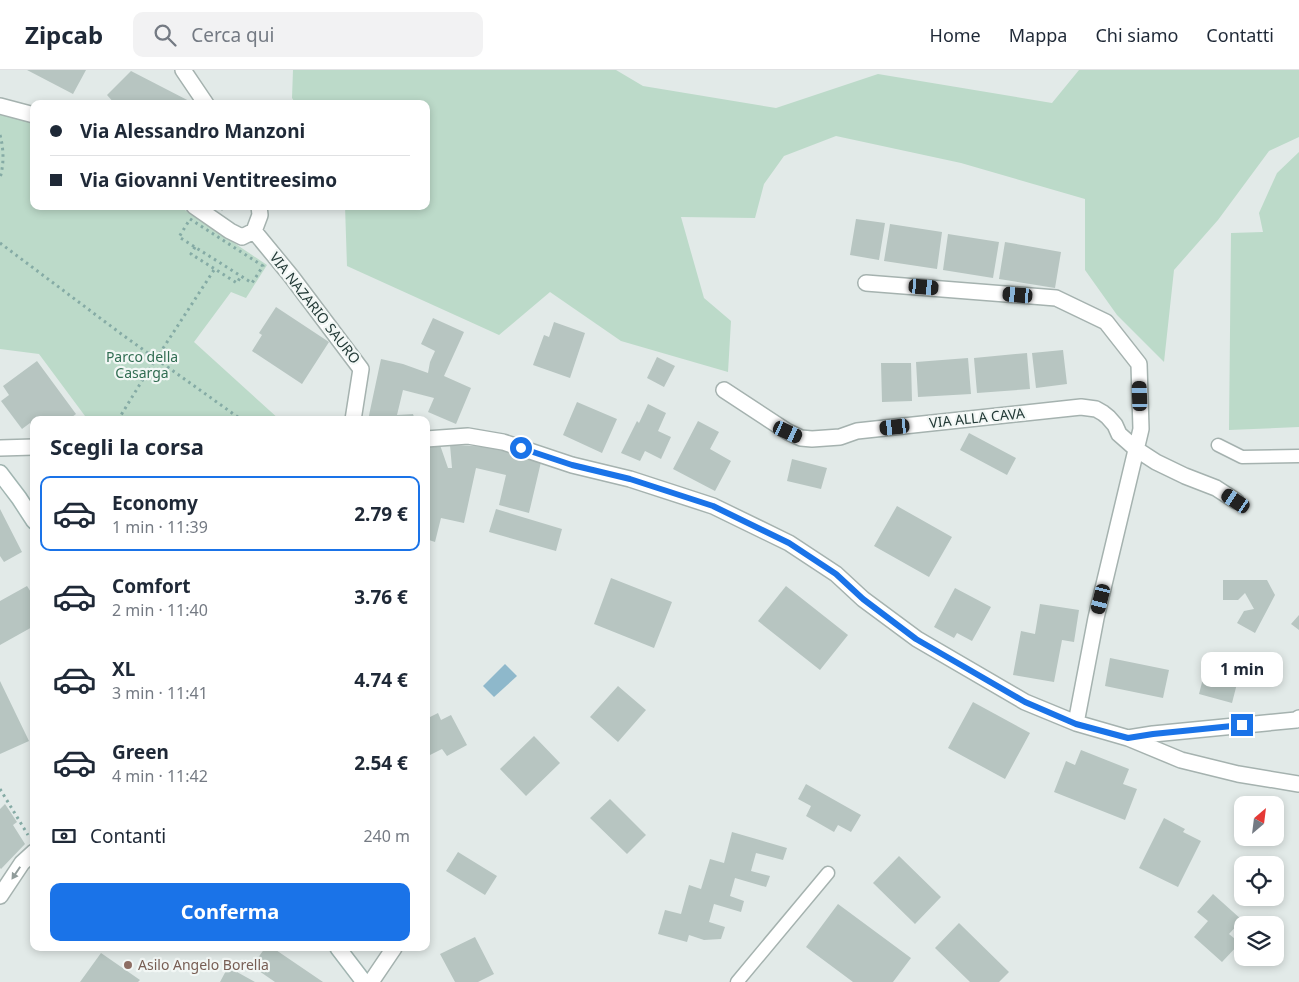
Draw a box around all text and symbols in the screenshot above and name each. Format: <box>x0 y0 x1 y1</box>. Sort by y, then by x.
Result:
search box <box>133 12 483 57</box>
text: Zipcab <box>25 18 103 51</box>
icon: search <box>151 21 179 49</box>
text: Cerca qui <box>191 22 274 48</box>
text: Home <box>930 23 981 47</box>
text: Mappa <box>1009 23 1067 47</box>
text: Chi siamo <box>1095 23 1178 47</box>
text: Contatti <box>1206 23 1274 47</box>
text: Via Alessandro Manzoni <box>80 118 305 144</box>
text: Via Giovanni Ventitreesimo <box>80 167 337 193</box>
street label: VIA NAZARIO SAURO <box>266 248 365 367</box>
car <box>908 278 939 296</box>
car <box>1002 286 1033 304</box>
park label: Parco della Casarga <box>106 347 178 382</box>
car <box>1131 381 1148 411</box>
street label: VIA ALLA CAVA <box>928 403 1026 432</box>
car <box>879 418 910 436</box>
car <box>771 419 804 445</box>
text: Scegli la corsa <box>50 431 204 461</box>
route start <box>510 437 532 459</box>
car <box>1219 486 1252 516</box>
text: Economy <box>112 490 198 516</box>
icon: car <box>52 491 97 536</box>
text: 2.79 € <box>354 501 408 527</box>
text: 1 min · 11:39 <box>112 516 208 538</box>
text: Comfort <box>112 573 191 599</box>
icon: car <box>52 574 97 619</box>
car <box>1090 583 1111 615</box>
text: 3.76 € <box>354 584 408 610</box>
text: 2 min · 11:40 <box>112 599 208 621</box>
callout: 1 min <box>1201 652 1283 688</box>
text: XL <box>112 656 135 682</box>
icon: car <box>52 657 97 702</box>
text: 1 min <box>1220 658 1264 680</box>
text: 4.74 € <box>354 667 408 693</box>
text: 3 min · 11:41 <box>112 682 208 704</box>
route end <box>1231 714 1253 736</box>
text: Green <box>112 739 169 765</box>
icon: car <box>52 740 97 785</box>
text: 2.54 € <box>354 750 408 776</box>
text: 4 min · 11:42 <box>112 765 208 787</box>
north arrow <box>1234 796 1284 846</box>
map controls <box>1234 796 1284 966</box>
icon: cash <box>50 822 78 850</box>
text: Contanti <box>90 823 166 849</box>
text: 240 m <box>363 825 410 847</box>
button: locate <box>1234 856 1284 906</box>
one-way arrow <box>11 866 21 880</box>
button: Conferma <box>50 883 410 941</box>
button: layers <box>1234 916 1284 966</box>
place label: Asilo Angelo Borella <box>138 955 269 974</box>
marker: Asilo Angelo Borella <box>122 959 134 971</box>

